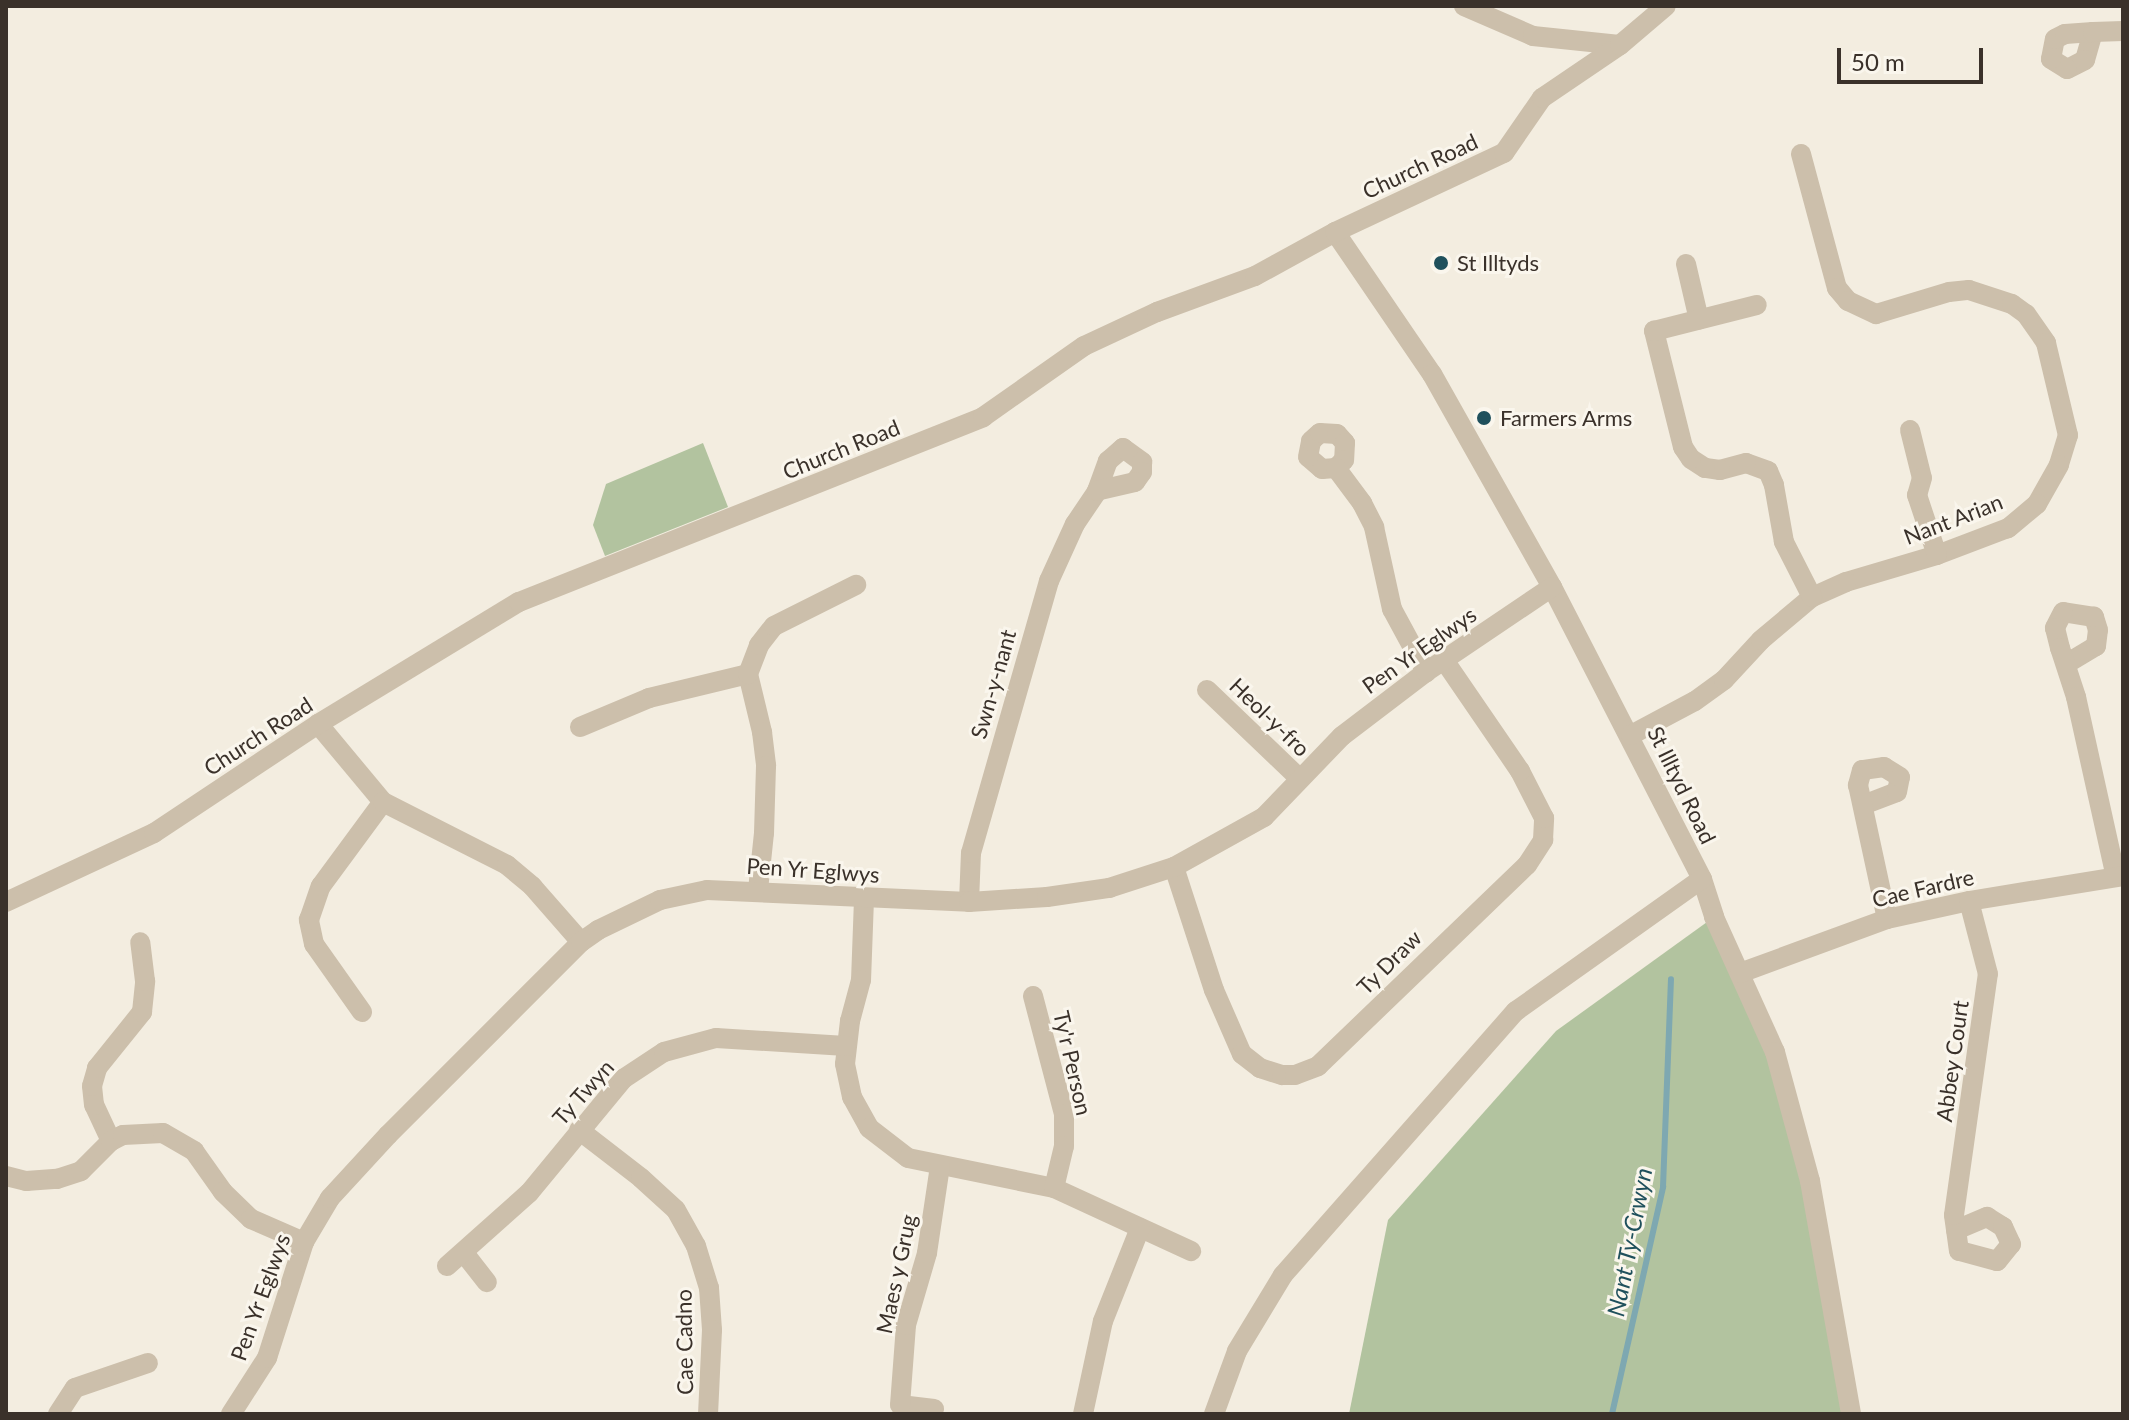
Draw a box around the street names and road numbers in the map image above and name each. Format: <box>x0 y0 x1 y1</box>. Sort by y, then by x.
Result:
street label: Church Road <box>1358 128 1482 204</box>
street label: Church Road <box>779 414 903 484</box>
street label: Nant Arian <box>1900 488 2006 550</box>
street label: Pen Yr Eglwys <box>1356 601 1482 699</box>
street label: Swn-y-nant <box>965 627 1021 741</box>
street label: Heol-y-fro <box>1224 672 1316 762</box>
street label: Church Road <box>199 691 317 781</box>
street label: St Illtyd Road <box>1642 722 1722 848</box>
street label: Pen Yr Eglwys <box>745 852 881 888</box>
street label: Cae Fardre <box>1869 863 1977 913</box>
street label: Ty Draw <box>1351 924 1427 1000</box>
street label: Abbey Court <box>1930 998 1974 1124</box>
street label: Ty'r Person <box>1048 1008 1098 1118</box>
street label: Ty Twyn <box>546 1053 620 1131</box>
street label: Maes y Grug <box>870 1211 922 1337</box>
street label: Pen Yr Eglwys <box>225 1229 295 1365</box>
street label: Cae Cadno <box>670 1289 698 1395</box>

